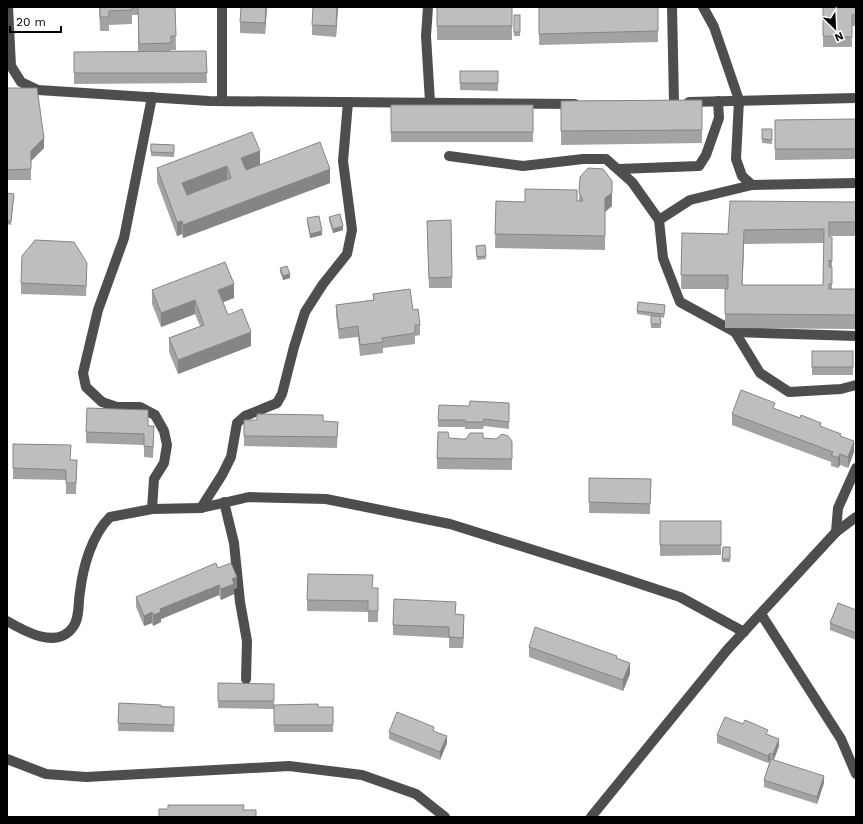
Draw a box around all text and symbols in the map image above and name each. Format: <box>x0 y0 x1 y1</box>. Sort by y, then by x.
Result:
scale bar <box>10 8 61 34</box>
north arrow <box>815 8 855 48</box>
text: 20 m <box>16 15 46 29</box>
text: N <box>832 29 845 44</box>

